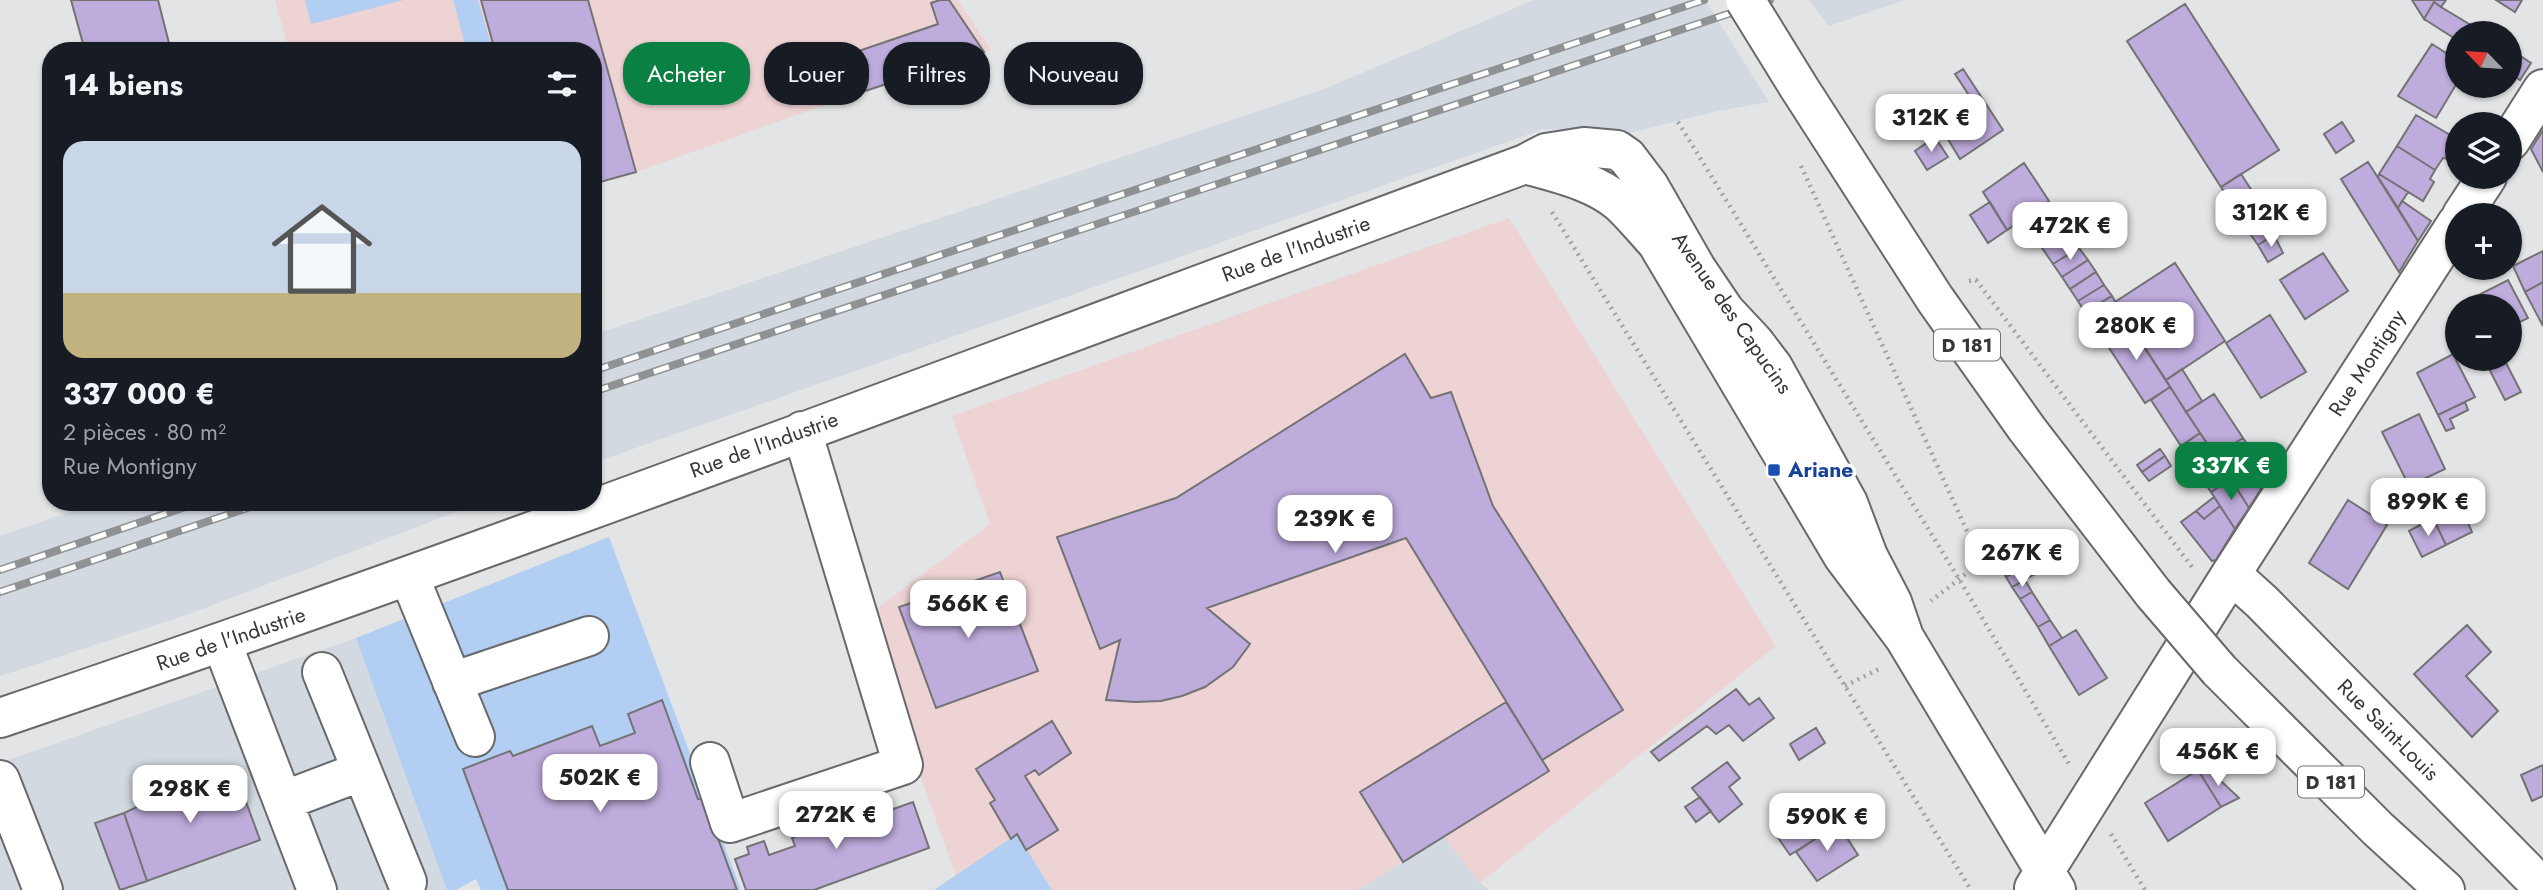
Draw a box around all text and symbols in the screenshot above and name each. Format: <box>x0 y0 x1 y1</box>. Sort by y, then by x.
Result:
north arrow <box>2445 21 2522 98</box>
map controls <box>2445 21 2522 371</box>
chip: Acheter <box>623 42 750 105</box>
chip: Louer <box>764 42 869 105</box>
chip: Filtres <box>883 42 990 105</box>
chip: Nouveau <box>1004 42 1143 105</box>
text: 14 biens <box>63 63 183 106</box>
icon: filters <box>543 65 581 103</box>
pin: 312K € <box>1874 94 1988 154</box>
text: 312K € <box>1891 100 1971 134</box>
button: layers <box>2445 112 2522 189</box>
icon: home <box>259 186 385 312</box>
pin: 312K € <box>2214 190 2328 249</box>
text: 312K € <box>2231 195 2311 229</box>
pin: 472K € <box>2013 202 2127 262</box>
button: + <box>2445 203 2522 280</box>
street label: Rue de l'Industrie <box>1218 208 1375 290</box>
text: 472K € <box>2028 208 2112 242</box>
street label: Avenue des Capucins <box>1665 226 1799 400</box>
button: − <box>2445 294 2522 371</box>
pin: 280K € <box>2079 302 2193 362</box>
street label: Rue Montigny <box>2321 303 2413 422</box>
text: 280K € <box>2095 308 2177 342</box>
road number: D 181 <box>1934 330 2000 360</box>
text: 337 000 € <box>63 372 215 415</box>
street label: Rue de l'Industrie <box>686 404 843 486</box>
text: 2 pièces · 80 m² <box>63 415 226 449</box>
pin: 337K € <box>2174 442 2288 502</box>
text: 337K € <box>2191 448 2271 482</box>
text: Rue Montigny <box>63 449 197 483</box>
place label: Ariane <box>1787 455 1853 485</box>
marker: Ariane <box>1766 462 1782 478</box>
pin: 899K € <box>2371 478 2485 538</box>
text: 899K € <box>2386 484 2470 518</box>
pin: 239K € <box>1278 496 1392 555</box>
text: 239K € <box>1294 501 1376 535</box>
pin: 267K € <box>1965 530 2079 589</box>
text: 267K € <box>1981 535 2063 569</box>
pin: 566K € <box>911 580 1025 640</box>
text: 566K € <box>926 586 1010 620</box>
street label: Rue de l'Industrie <box>152 599 310 679</box>
street label: Rue Saint-Louis <box>2330 672 2446 788</box>
pin: 456K € <box>2161 728 2275 788</box>
text: 456K € <box>2176 734 2260 768</box>
pin: 502K € <box>543 754 657 814</box>
text: 502K € <box>558 760 642 794</box>
pin: 298K € <box>133 766 247 825</box>
road number: D 181 <box>2298 766 2364 797</box>
text: 298K € <box>149 771 231 805</box>
pin: 272K € <box>779 792 893 851</box>
pin: 590K € <box>1770 794 1884 853</box>
text: 272K € <box>795 797 877 831</box>
text: 590K € <box>1785 799 1869 833</box>

